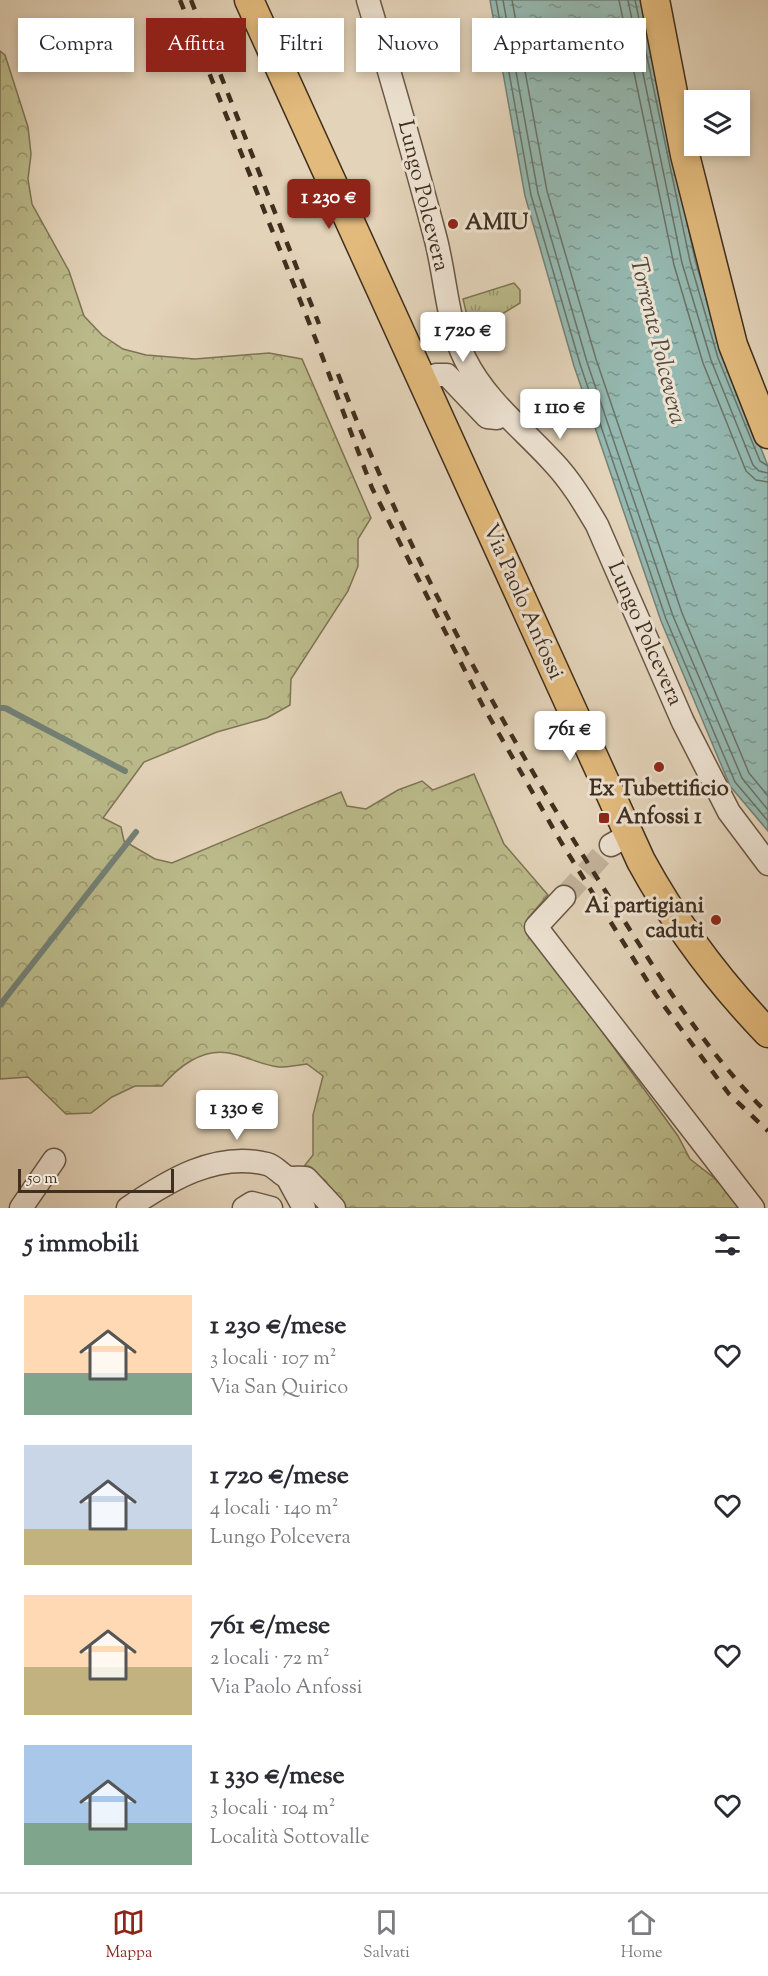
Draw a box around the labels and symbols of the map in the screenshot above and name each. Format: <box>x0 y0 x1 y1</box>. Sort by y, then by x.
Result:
street label: Lungo Polcevera <box>388 117 456 275</box>
pin: 1 230 € <box>274 179 384 230</box>
place label: AMIU <box>465 208 528 240</box>
marker: AMIU <box>446 217 460 231</box>
water label: Torrente Polcevera <box>620 254 694 428</box>
pin: 1 720 € <box>408 312 518 363</box>
pin: 1 110 € <box>505 389 615 440</box>
street label: Via Paolo Anfossi <box>473 519 571 685</box>
street label: Lungo Polcevera <box>598 557 690 711</box>
pin: 761 € <box>528 711 612 762</box>
marker: Ex Tubettificio <box>652 760 666 774</box>
place label: Ex Tubettificio <box>589 774 729 806</box>
place label: Anfossi 1 <box>616 802 702 834</box>
marker: Anfossi 1 <box>597 811 611 825</box>
place label: Ai partigiani caduti <box>585 891 705 948</box>
marker: Ai partigiani caduti <box>709 913 723 927</box>
pin: 1 330 € <box>182 1090 292 1141</box>
scale bar <box>18 1166 174 1194</box>

